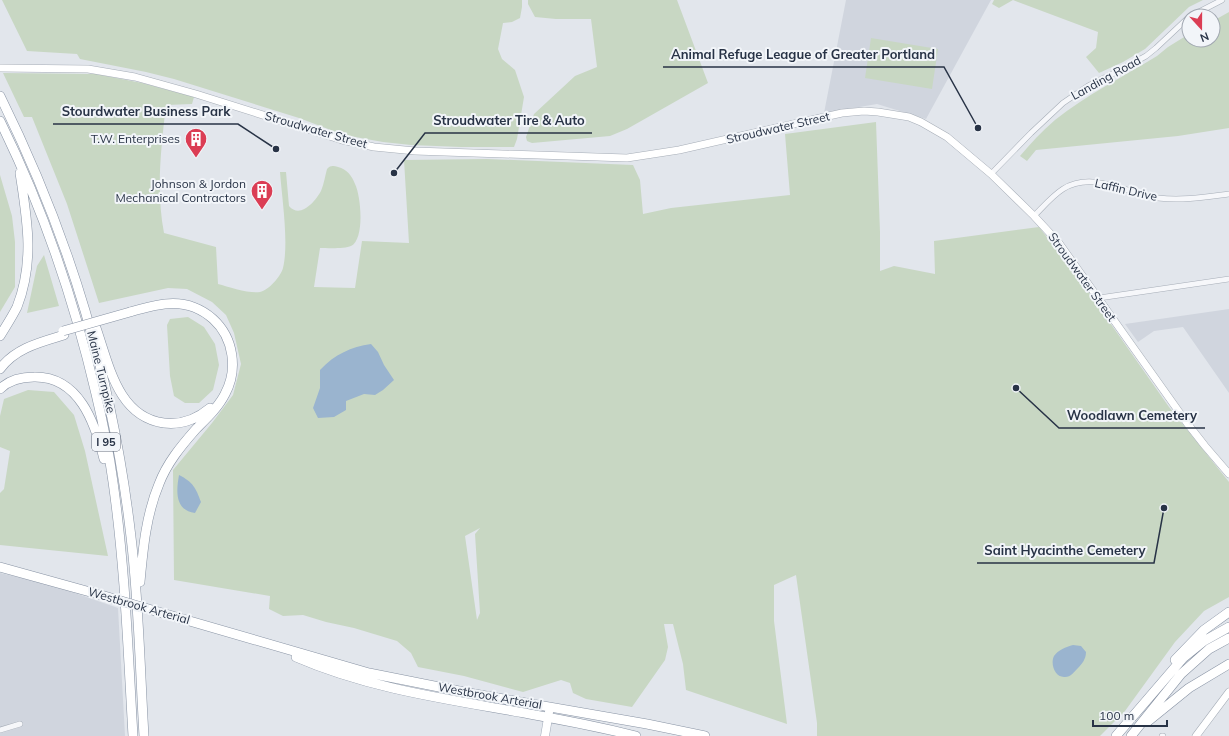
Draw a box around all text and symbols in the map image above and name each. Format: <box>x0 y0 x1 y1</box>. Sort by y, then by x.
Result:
north arrow <box>1181 8 1221 48</box>
text: N <box>1198 29 1211 45</box>
callout: Animal Refuge League of Greater Portland <box>663 42 944 67</box>
text: Animal Refuge League of Greater Portland <box>671 46 935 62</box>
street label: Landing Road <box>1068 52 1143 103</box>
callout: Stourdwater Business Park <box>53 99 238 124</box>
text: Stourdwater Business Park <box>62 103 231 119</box>
street label: Stroudwater Street <box>263 108 369 151</box>
callout: Stroudwater Tire & Auto <box>425 108 592 133</box>
street label: Stroudwater Street <box>725 108 831 147</box>
text: Stroudwater Tire & Auto <box>433 112 585 128</box>
building icon: T.W. Enterprises <box>183 126 209 159</box>
place label: T.W. Enterprises <box>91 131 180 146</box>
street label: Laffin Drive <box>1093 175 1159 204</box>
place label: Johnson & Jordon Mechanical Contractors <box>115 176 246 205</box>
building icon: Johnson & Jordon Mechanical Contractors <box>249 178 275 211</box>
street label: Stroudwater Street <box>1045 230 1120 324</box>
street label: Maine Turnpike <box>84 329 119 415</box>
callout: Woodlawn Cemetery <box>1059 403 1205 428</box>
text: Woodlawn Cemetery <box>1067 407 1198 424</box>
road number: I 95 <box>92 433 120 451</box>
callout: Saint Hyacinthe Cemetery <box>977 538 1154 563</box>
text: Saint Hyacinthe Cemetery <box>984 542 1147 559</box>
street label: Westbrook Arterial <box>87 584 192 627</box>
street label: Westbrook Arterial <box>437 679 543 712</box>
scale bar <box>1093 702 1167 728</box>
text: 100 m <box>1099 708 1134 723</box>

